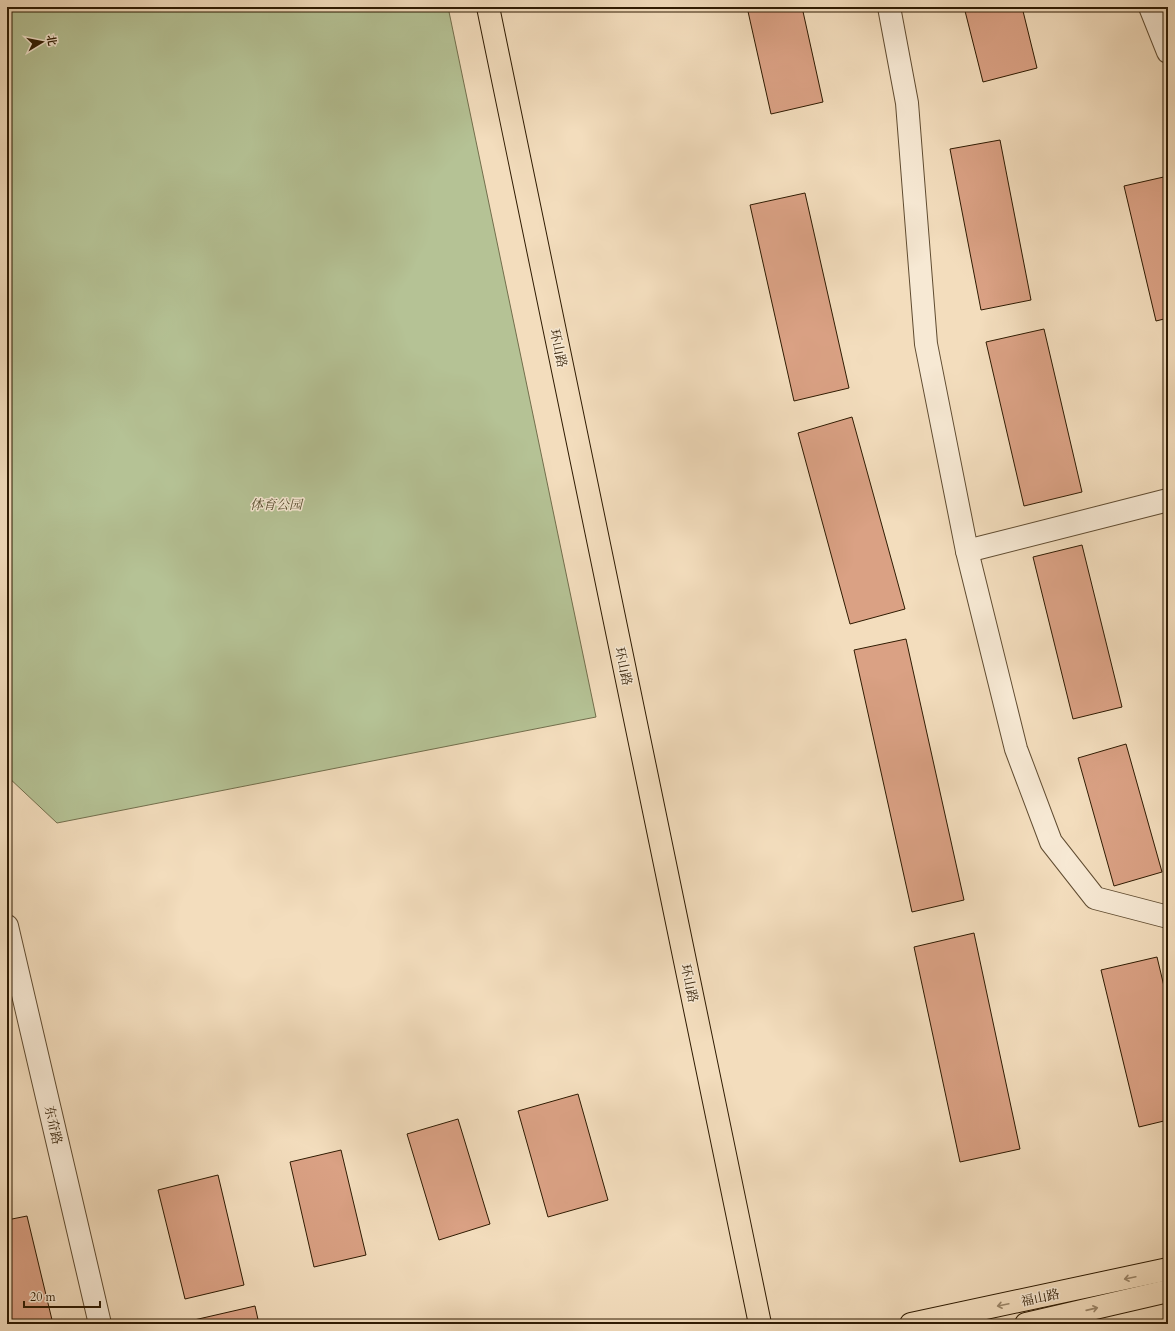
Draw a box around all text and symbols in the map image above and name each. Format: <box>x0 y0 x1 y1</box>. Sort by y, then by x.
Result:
north arrow <box>22 22 62 62</box>
text: 北 <box>43 34 60 47</box>
street label: 环山路 <box>545 327 571 369</box>
park label: 体育公园 <box>250 496 304 514</box>
street label: 环山路 <box>610 645 636 687</box>
street label: 环山路 <box>676 962 702 1004</box>
street label: 东夼路 <box>40 1104 66 1146</box>
one-way arrow <box>1124 1274 1137 1282</box>
scale bar <box>24 1283 100 1309</box>
street label: 福山路 <box>1019 1285 1061 1311</box>
text: 20 m <box>30 1289 57 1305</box>
one-way arrow <box>997 1301 1010 1309</box>
one-way arrow <box>1085 1305 1098 1312</box>

